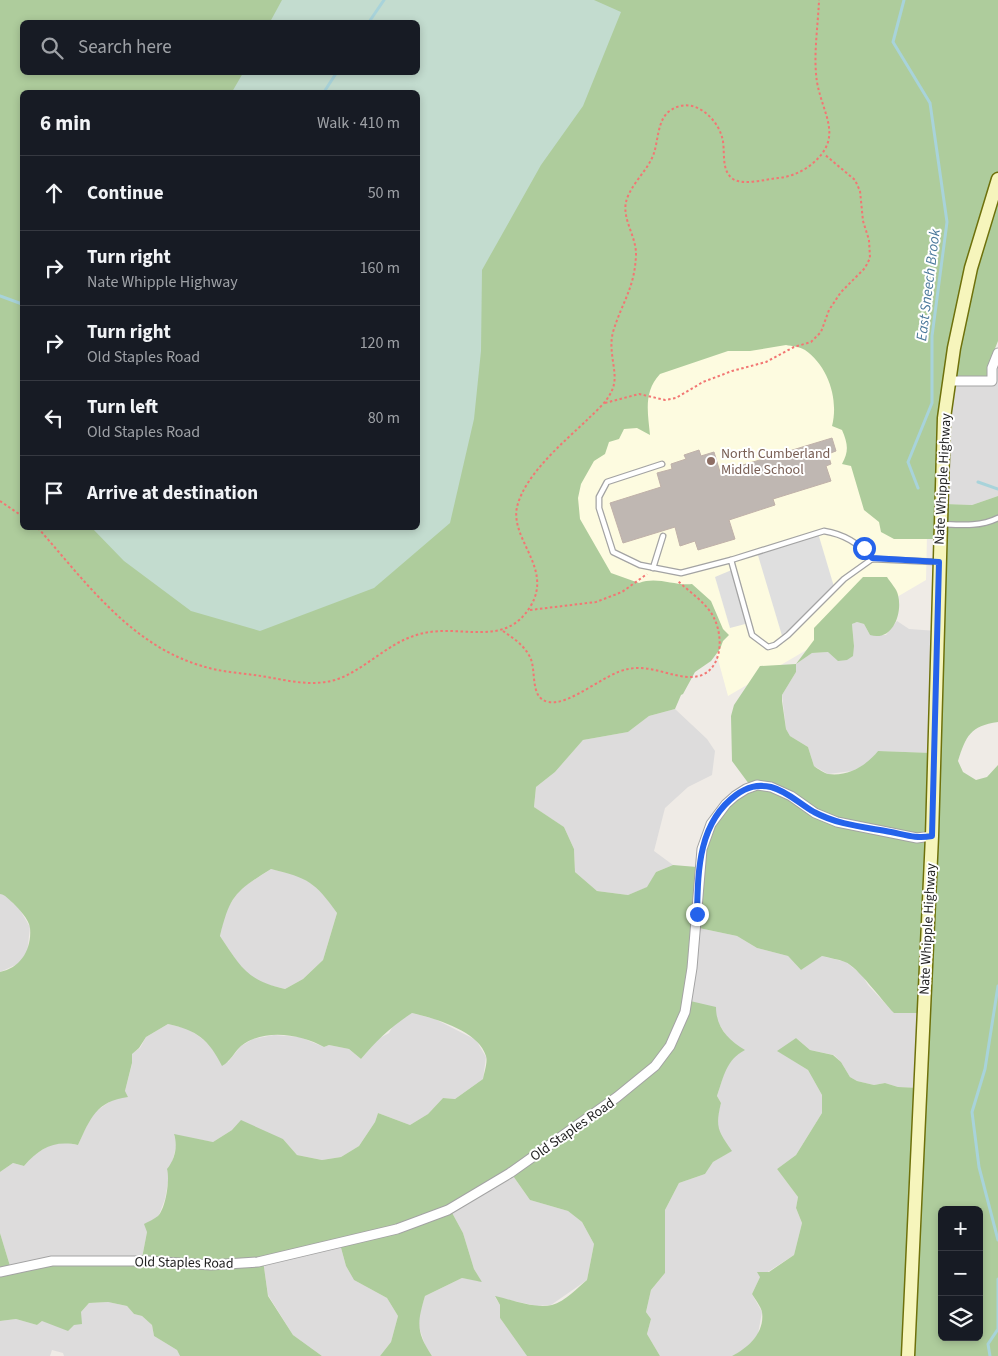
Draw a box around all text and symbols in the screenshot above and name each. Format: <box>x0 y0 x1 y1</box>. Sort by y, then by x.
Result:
search box <box>20 20 420 75</box>
icon: search <box>38 34 66 62</box>
text: Search here <box>78 34 172 61</box>
text: 6 min <box>40 108 91 138</box>
text: Walk · 410 m <box>317 112 400 134</box>
icon: ahead <box>40 179 68 207</box>
text: Continue <box>87 180 164 207</box>
text: 50 m <box>368 182 400 204</box>
water label: East Sneech Brook <box>911 227 946 342</box>
text: Turn right <box>87 244 171 271</box>
icon: right <box>40 254 68 282</box>
text: 160 m <box>360 257 400 279</box>
text: Nate Whipple Highway <box>87 271 238 293</box>
text: Turn right <box>87 319 171 346</box>
icon: right <box>40 329 68 357</box>
text: 120 m <box>360 332 400 354</box>
text: Old Staples Road <box>87 346 200 368</box>
text: Turn left <box>87 394 158 421</box>
icon: left <box>40 404 68 432</box>
text: 80 m <box>368 407 400 429</box>
street label: Nate Whipple Highway <box>930 412 956 545</box>
text: Old Staples Road <box>87 421 200 443</box>
place label: North Cumberland Middle School <box>721 444 830 480</box>
marker: North Cumberland Middle School <box>705 455 717 467</box>
icon: arrive <box>40 479 68 507</box>
text: Arrive at destination <box>87 480 258 507</box>
route start <box>853 537 876 560</box>
street label: Nate Whipple Highway <box>915 862 941 995</box>
route end <box>686 903 709 926</box>
street label: Old Staples Road <box>526 1093 619 1166</box>
map controls <box>938 1206 983 1341</box>
button: + <box>938 1206 983 1251</box>
button: − <box>938 1251 983 1296</box>
street label: Old Staples Road <box>134 1252 234 1274</box>
button: layers <box>938 1296 983 1341</box>

